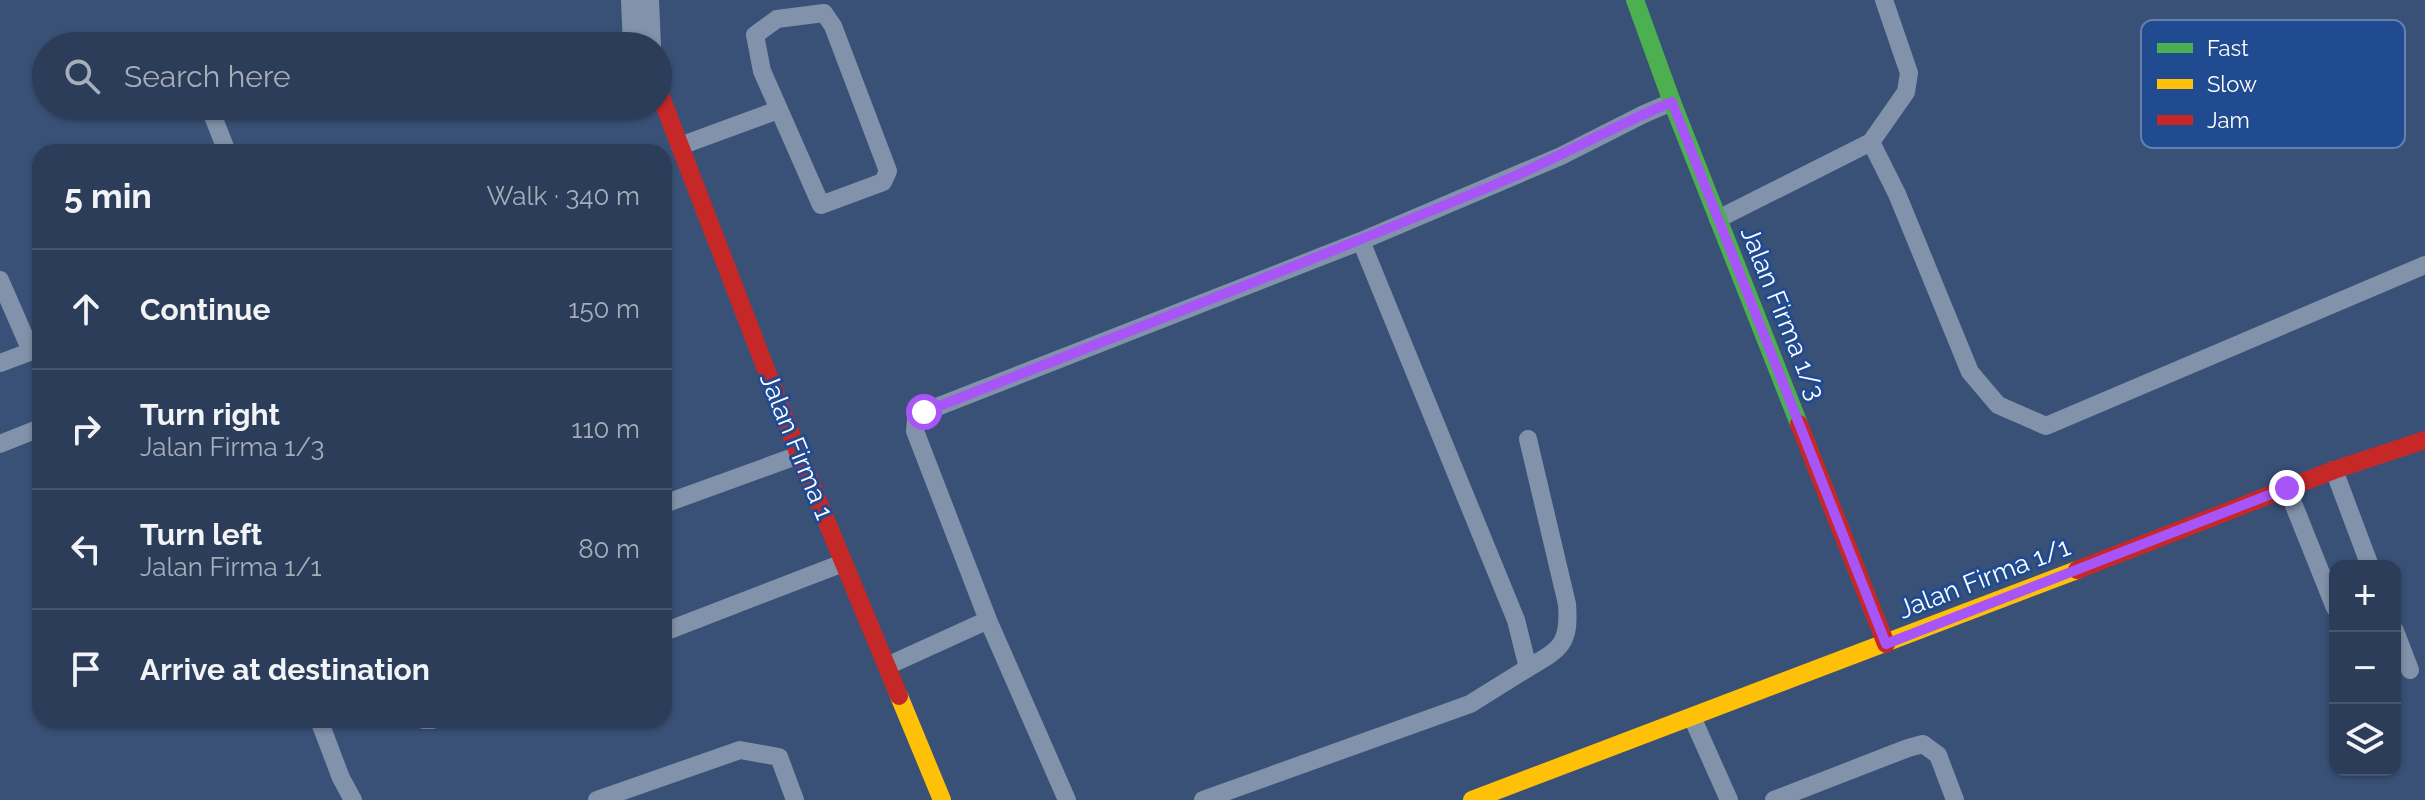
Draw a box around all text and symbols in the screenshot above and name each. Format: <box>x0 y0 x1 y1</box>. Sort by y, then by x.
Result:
legend <box>2141 20 2405 148</box>
search box <box>32 32 672 120</box>
text: Fast <box>2207 35 2249 61</box>
icon: search <box>60 54 104 98</box>
text: Search here <box>124 59 291 94</box>
text: Slow <box>2207 71 2257 97</box>
text: Jam <box>2207 107 2250 133</box>
text: 5 min <box>64 176 152 216</box>
text: Walk · 340 m <box>486 181 640 211</box>
street label: Jalan Firma 1/3 <box>1735 222 1831 404</box>
icon: ahead <box>64 287 108 331</box>
text: Continue <box>140 292 271 327</box>
text: 150 m <box>568 294 640 324</box>
street label: Jalan Firma 1 <box>754 368 840 524</box>
route start <box>906 394 942 430</box>
text: Turn right <box>140 397 280 432</box>
icon: right <box>64 407 108 451</box>
text: 110 m <box>571 414 640 444</box>
text: Jalan Firma 1/3 <box>140 432 324 462</box>
route end <box>2269 470 2305 506</box>
text: Turn left <box>140 517 262 552</box>
icon: left <box>64 527 108 571</box>
street label: Jalan Firma 1/1 <box>1894 531 2074 625</box>
text: 80 m <box>578 534 640 564</box>
text: Jalan Firma 1/1 <box>140 552 322 582</box>
map controls <box>2329 560 2401 776</box>
button: + <box>2329 560 2401 632</box>
button: − <box>2329 632 2401 704</box>
icon: arrive <box>64 647 108 691</box>
text: Arrive at destination <box>140 652 430 687</box>
button: layers <box>2329 704 2401 776</box>

